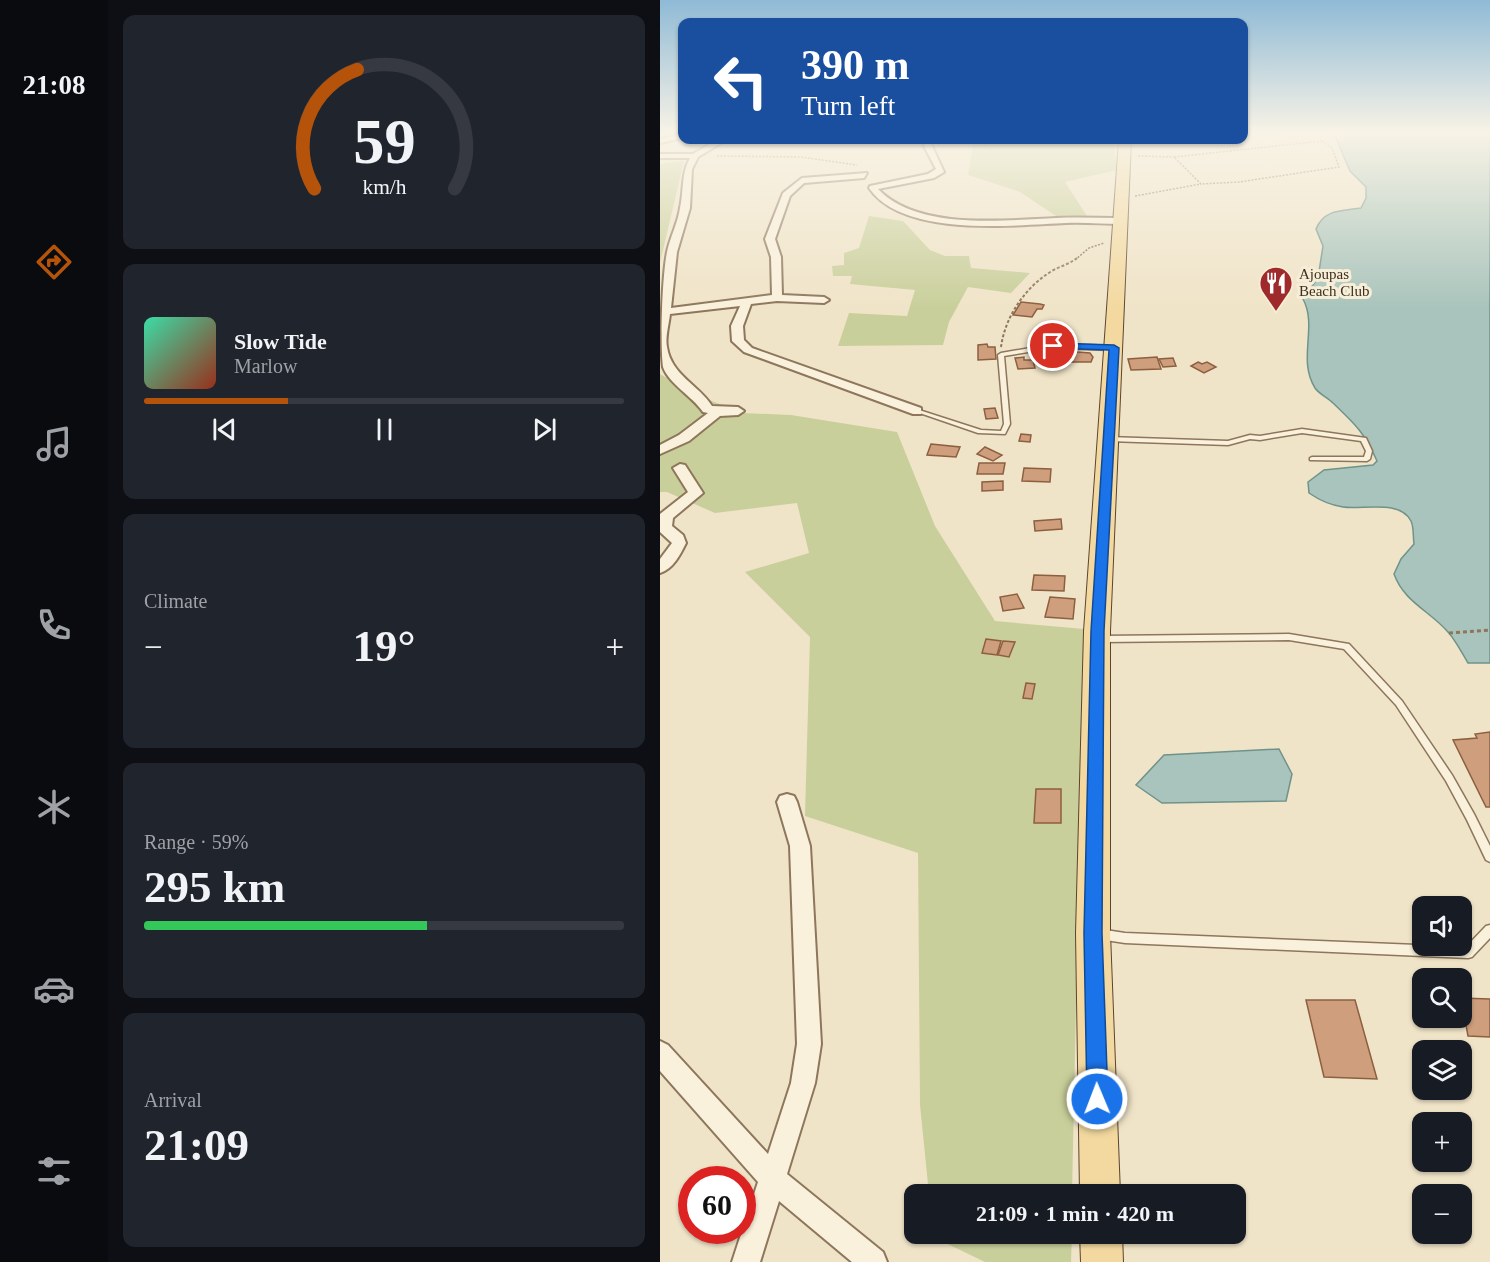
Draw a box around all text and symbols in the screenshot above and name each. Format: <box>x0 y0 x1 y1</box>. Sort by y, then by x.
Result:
icon: left <box>702 42 780 120</box>
text: 390 m <box>801 42 910 88</box>
text: 21:08 <box>23 70 86 100</box>
text: Turn left <box>801 91 895 121</box>
text: 59 <box>353 107 415 176</box>
text: km/h <box>362 176 406 200</box>
icon: directions <box>33 241 75 283</box>
restaurant icon: Ajoupas Beach Club <box>1258 265 1294 312</box>
place label: Ajoupas Beach Club <box>1299 266 1369 299</box>
pin <box>1027 320 1078 371</box>
text: Slow Tide <box>234 329 327 354</box>
icon: arrive <box>1036 329 1069 362</box>
text: Marlow <box>234 355 297 377</box>
icon: previous <box>208 413 241 446</box>
icon: pause <box>368 413 401 446</box>
icon: next <box>528 413 561 446</box>
icon: music <box>33 423 75 465</box>
text: Climate <box>144 590 207 612</box>
icon: phone <box>33 604 75 646</box>
text: 19° <box>353 621 416 671</box>
text: − <box>144 629 163 665</box>
text: + <box>605 629 624 665</box>
icon: climate <box>33 786 75 828</box>
text: Range · 59% <box>144 831 248 853</box>
text: 295 km <box>144 862 285 912</box>
map controls <box>1412 896 1472 1244</box>
button: sound <box>1412 896 1472 956</box>
icon: car <box>33 968 75 1010</box>
button: search <box>1412 968 1472 1028</box>
button: layers <box>1412 1040 1472 1100</box>
position arrow <box>1065 1067 1129 1131</box>
text: Arrival <box>144 1089 202 1111</box>
button: + <box>1412 1112 1472 1172</box>
text: 21:09 <box>144 1120 249 1170</box>
icon: filters <box>33 1150 75 1192</box>
speed limit sign: 60 <box>678 1166 756 1244</box>
button: − <box>1412 1184 1472 1244</box>
text: 21:09 · 1 min · 420 m <box>976 1201 1174 1226</box>

